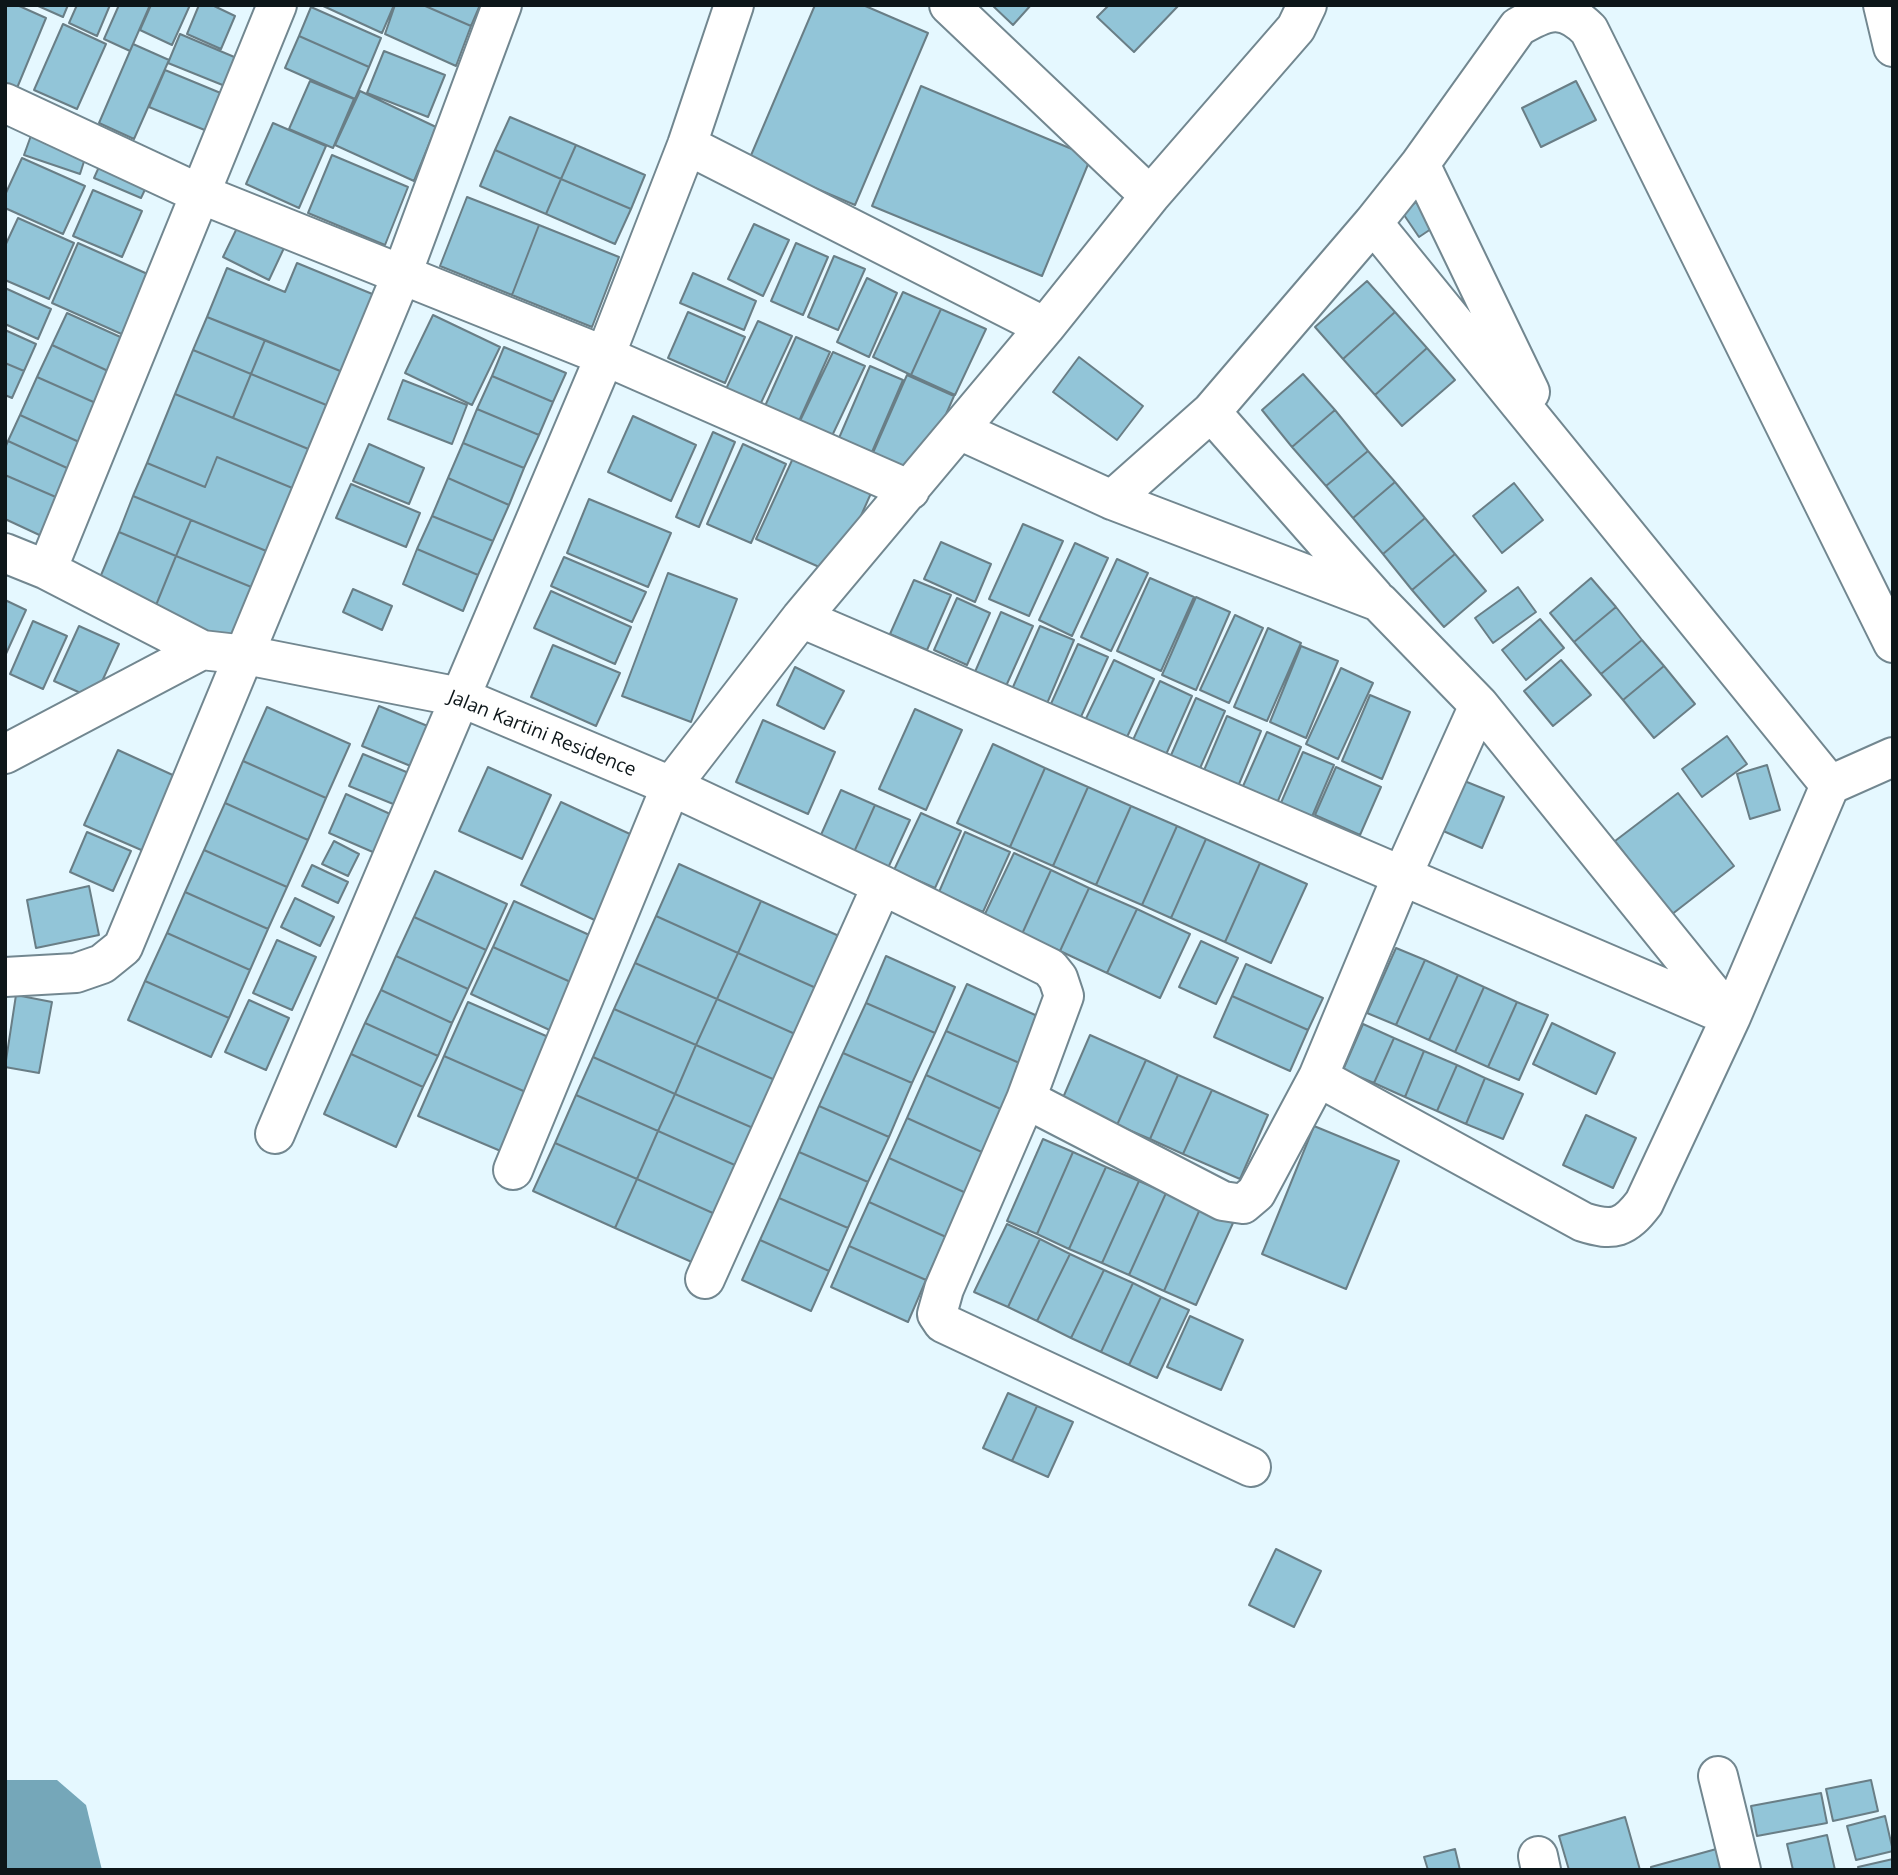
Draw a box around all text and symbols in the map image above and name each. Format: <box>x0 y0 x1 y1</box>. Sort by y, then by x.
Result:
street label: Jalan Kartini Residence <box>445 686 639 782</box>

